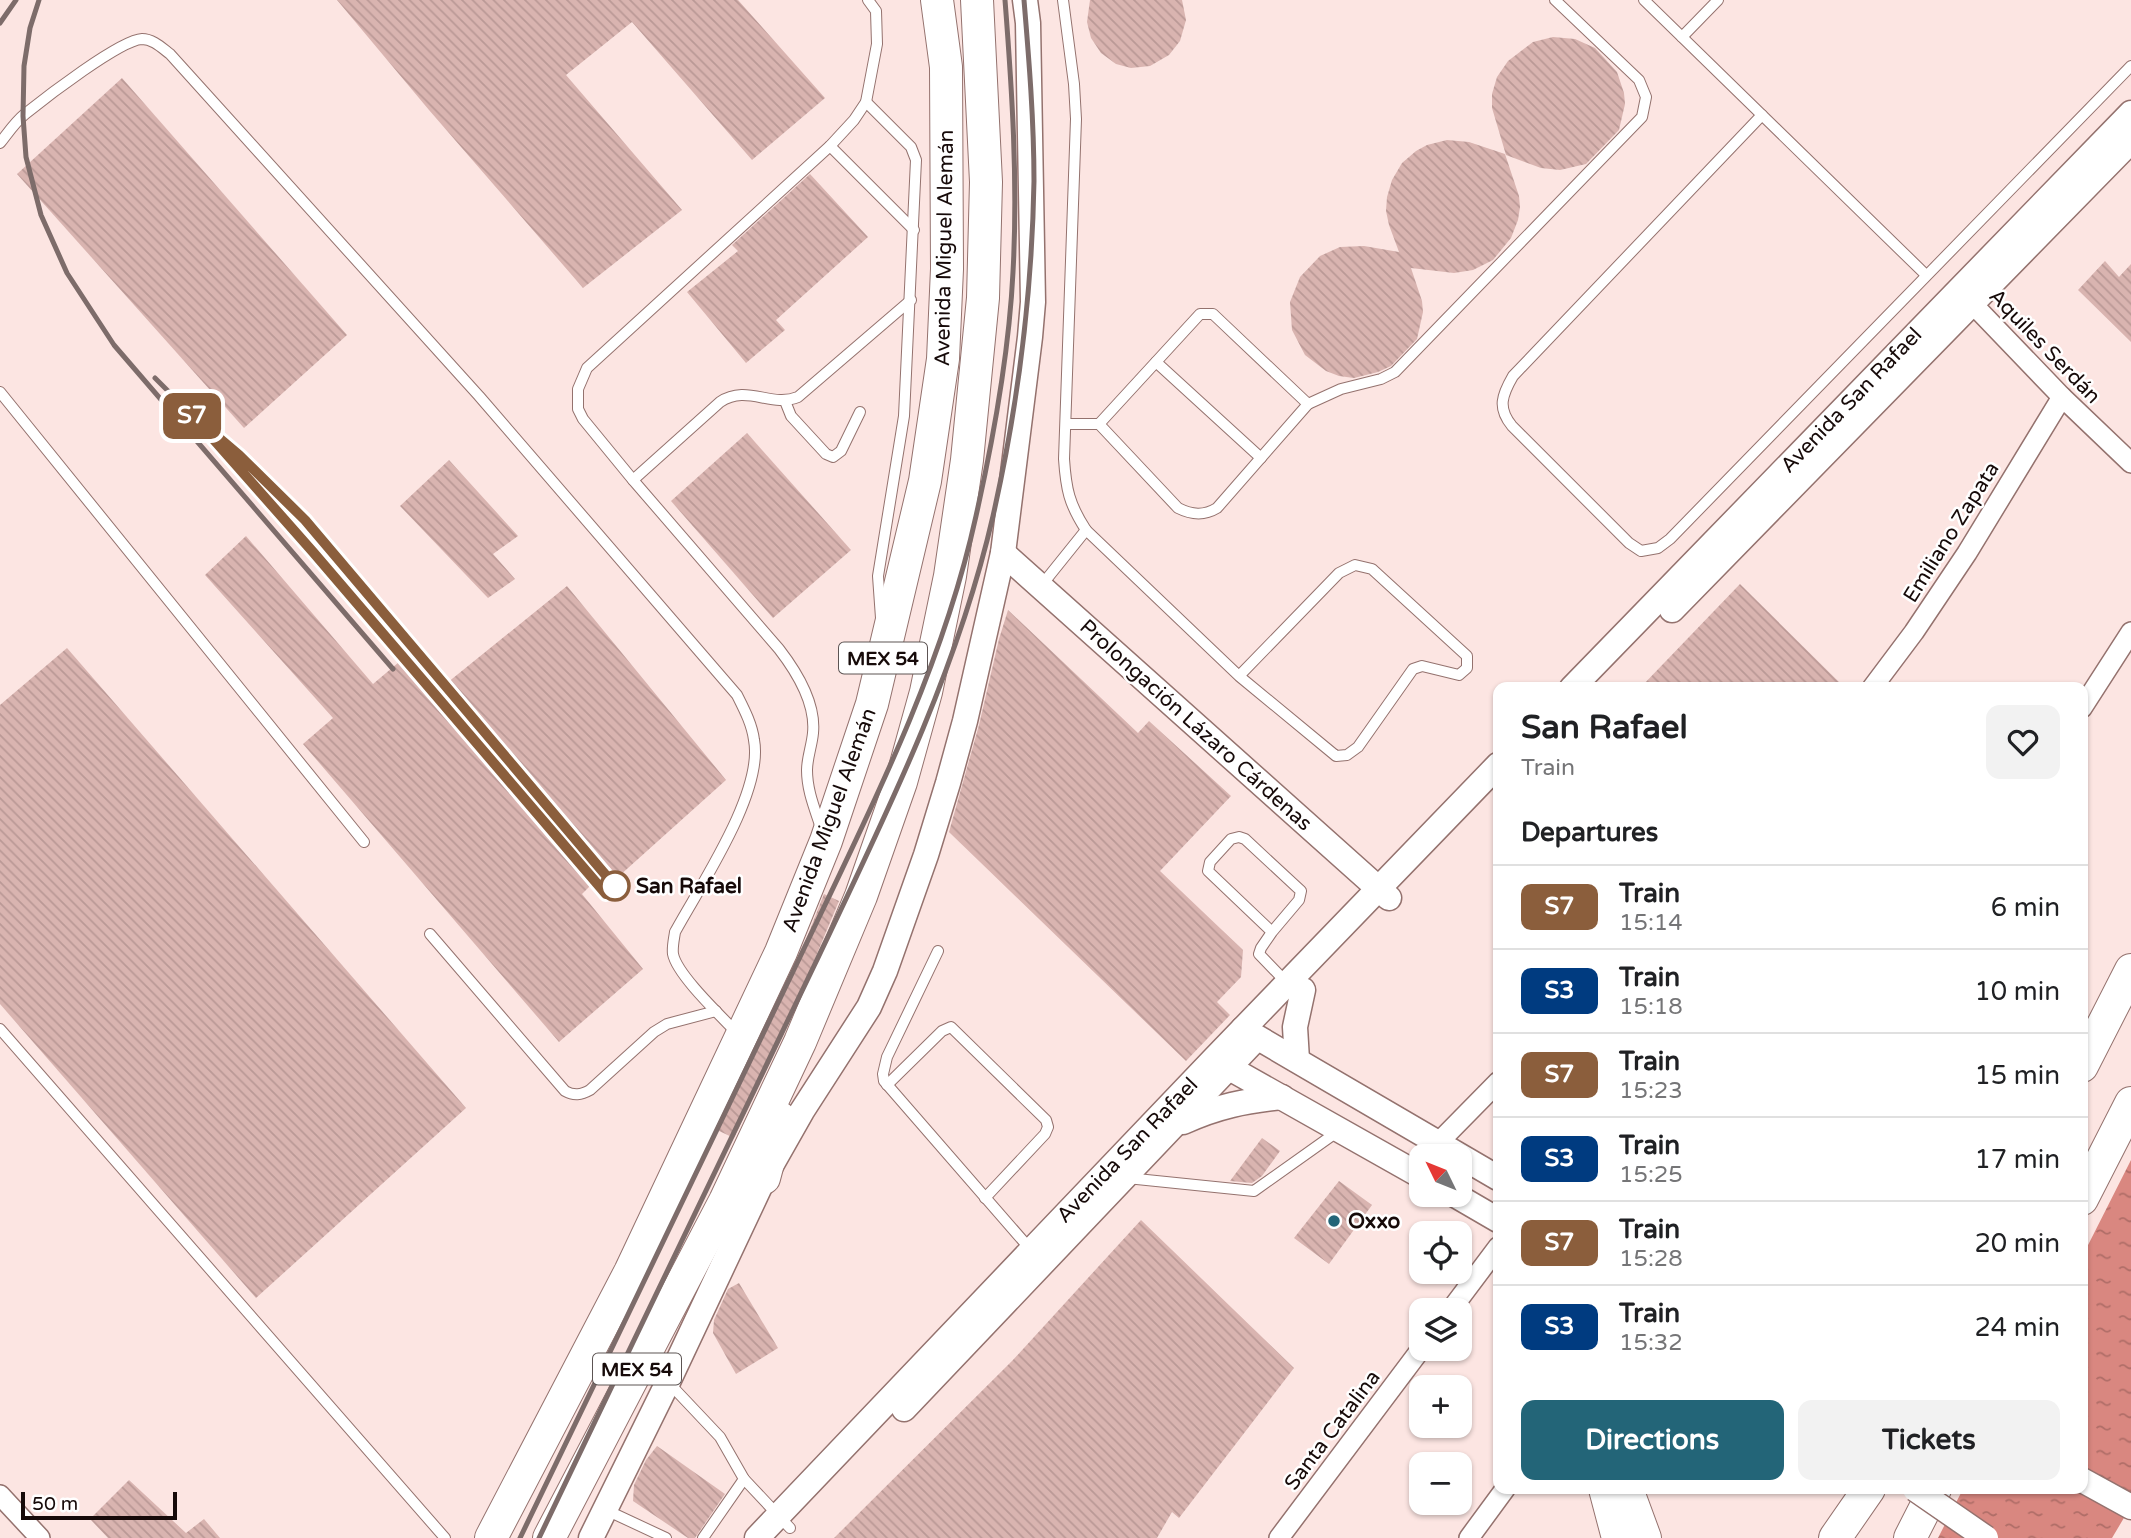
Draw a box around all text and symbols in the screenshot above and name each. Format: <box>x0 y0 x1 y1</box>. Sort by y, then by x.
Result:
street label: Avenida Miguel Alemán <box>930 129 959 367</box>
street label: Aquiles Serdán <box>1984 284 2106 409</box>
street label: Avenida San Rafael <box>1776 322 1927 478</box>
line badge: S7 <box>160 393 224 439</box>
text: S7 <box>177 401 207 430</box>
street label: Emiliano Zapata <box>1898 457 2005 607</box>
street label: Prolongación Lázaro Cárdenas <box>1074 614 1317 836</box>
road number: MEX 54 <box>839 642 927 674</box>
street label: Avenida Miguel Alemán <box>777 705 882 936</box>
button: heart <box>1986 705 2060 779</box>
text: San Rafael <box>1521 708 1688 747</box>
text: Train <box>1521 754 1575 782</box>
text: Departures <box>1521 817 1658 848</box>
marker: San Rafael <box>600 871 630 901</box>
place label: San Rafael <box>636 874 742 899</box>
text: Train <box>1619 878 1680 909</box>
text: S7 <box>1545 892 1574 921</box>
text: 6 min <box>1991 892 2060 923</box>
text: 15:14 <box>1619 909 1683 937</box>
text: Train <box>1619 962 1680 993</box>
text: S3 <box>1545 976 1574 1005</box>
text: 10 min <box>1974 976 2060 1007</box>
text: 15:18 <box>1619 993 1683 1021</box>
text: Train <box>1619 1046 1680 1077</box>
text: S7 <box>1545 1060 1574 1089</box>
text: 15 min <box>1974 1060 2060 1091</box>
street label: Avenida San Rafael <box>1052 1072 1203 1228</box>
text: 15:23 <box>1619 1077 1683 1105</box>
text: Train <box>1619 1130 1680 1161</box>
north arrow <box>1409 1144 1472 1208</box>
map controls <box>1409 1144 1472 1515</box>
text: S3 <box>1545 1144 1574 1173</box>
text: 17 min <box>1974 1144 2060 1175</box>
text: 15:25 <box>1619 1161 1683 1189</box>
place label: Oxxo <box>1348 1209 1401 1234</box>
marker: Oxxo <box>1326 1213 1342 1229</box>
text: Train <box>1619 1214 1680 1245</box>
button: locate <box>1409 1221 1472 1284</box>
text: S7 <box>1545 1228 1574 1257</box>
text: 20 min <box>1974 1228 2060 1259</box>
text: 15:28 <box>1619 1245 1683 1273</box>
button: layers <box>1409 1298 1472 1361</box>
text: Train <box>1619 1298 1680 1329</box>
text: S3 <box>1545 1312 1574 1341</box>
text: 24 min <box>1974 1312 2060 1343</box>
text: 15:32 <box>1619 1329 1683 1357</box>
road number: MEX 54 <box>593 1354 681 1385</box>
street label: Santa Catalina <box>1279 1365 1386 1495</box>
button: + <box>1409 1375 1472 1438</box>
button: Directions <box>1521 1400 1784 1480</box>
button: Tickets <box>1798 1400 2060 1480</box>
button: − <box>1409 1452 1472 1515</box>
scale bar <box>21 1489 177 1521</box>
text: 50 m <box>32 1493 78 1515</box>

